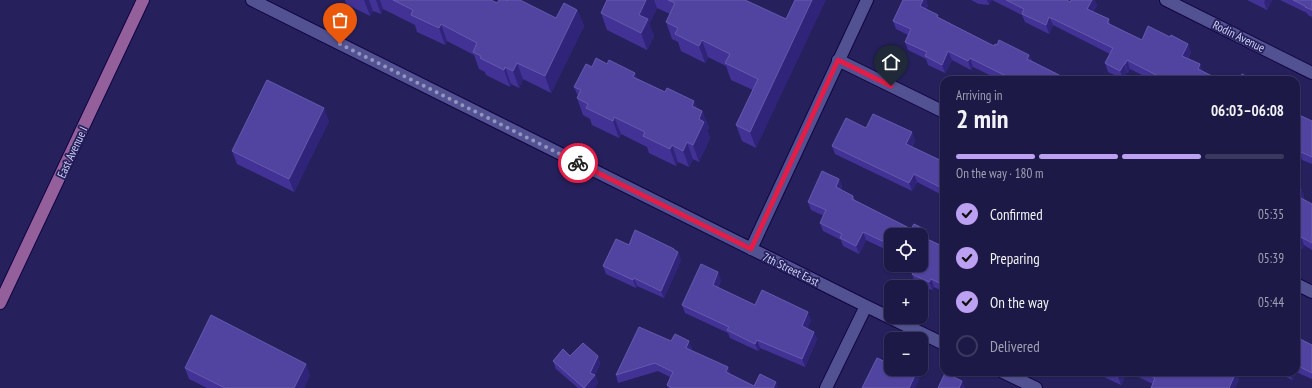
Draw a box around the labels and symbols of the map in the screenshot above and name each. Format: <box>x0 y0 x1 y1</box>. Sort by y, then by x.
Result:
pin <box>323 3 357 44</box>
street label: Rodin Avenue <box>1210 17 1268 55</box>
pin <box>874 45 908 86</box>
street label: East Avenue I <box>54 124 90 180</box>
courier <box>558 143 598 183</box>
street label: 7th Street East <box>760 249 822 289</box>

